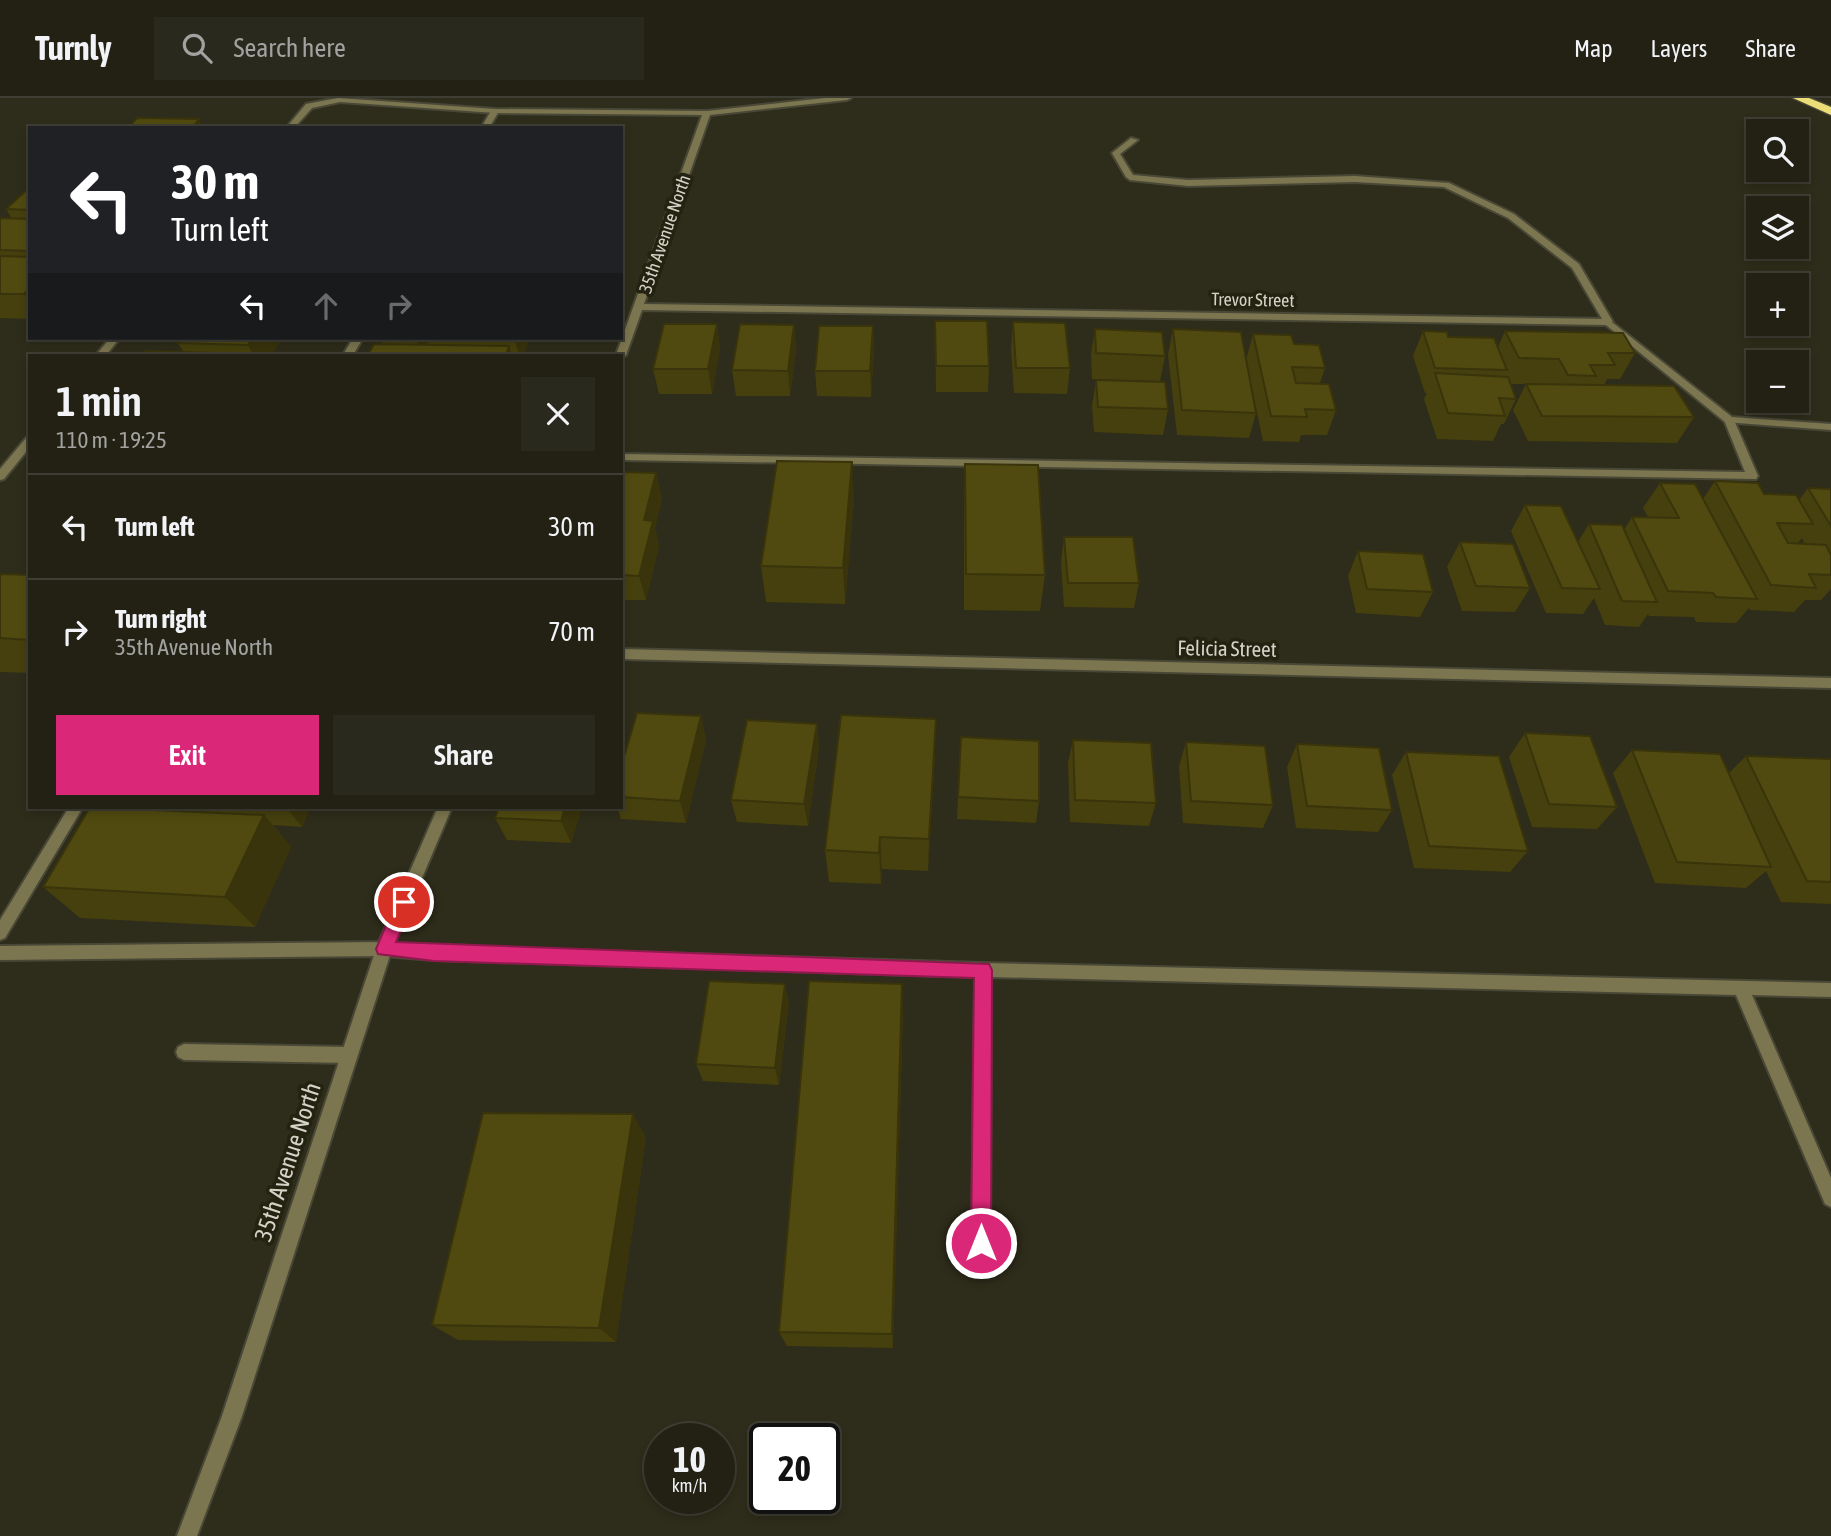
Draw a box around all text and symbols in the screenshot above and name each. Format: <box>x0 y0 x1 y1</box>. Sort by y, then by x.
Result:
search box <box>154 17 644 80</box>
text: Turnly <box>35 29 112 67</box>
icon: search <box>178 29 216 67</box>
text: Search here <box>234 33 346 63</box>
text: Map <box>1574 35 1613 62</box>
text: Layers <box>1651 35 1707 62</box>
text: Share <box>1745 35 1796 62</box>
map controls <box>1746 119 1809 413</box>
button: search <box>1746 119 1809 182</box>
text: 30 m <box>171 153 259 209</box>
icon: left <box>56 154 147 245</box>
street label: 35th Avenue North <box>634 172 695 296</box>
button: layers <box>1746 196 1809 259</box>
text: Turn left <box>171 211 269 248</box>
button: + <box>1746 273 1809 336</box>
icon: left <box>234 287 272 325</box>
icon: ahead <box>307 287 345 325</box>
icon: right <box>380 287 418 325</box>
street label: Trevor Street <box>1211 288 1295 311</box>
button: − <box>1746 350 1809 413</box>
text: 1 min <box>56 377 142 425</box>
button: close <box>521 377 595 451</box>
text: 110 m · 19:25 <box>56 427 167 453</box>
icon: left <box>56 508 94 546</box>
text: Turn left <box>115 512 195 542</box>
text: 30 m <box>548 512 595 542</box>
text: Turn right <box>115 604 206 634</box>
icon: right <box>56 613 94 651</box>
text: 70 m <box>548 617 595 647</box>
text: 35th Avenue North <box>115 634 273 660</box>
street label: Felicia Street <box>1177 635 1277 661</box>
button: Exit <box>56 715 319 795</box>
button: Share <box>333 715 595 795</box>
pin <box>374 872 434 932</box>
icon: arrive <box>385 883 423 921</box>
street label: 35th Avenue North <box>249 1079 326 1244</box>
position arrow <box>944 1206 1018 1280</box>
speed limit sign: 20 <box>749 1423 840 1514</box>
text: 10 <box>673 1439 706 1479</box>
text: km/h <box>672 1475 707 1496</box>

